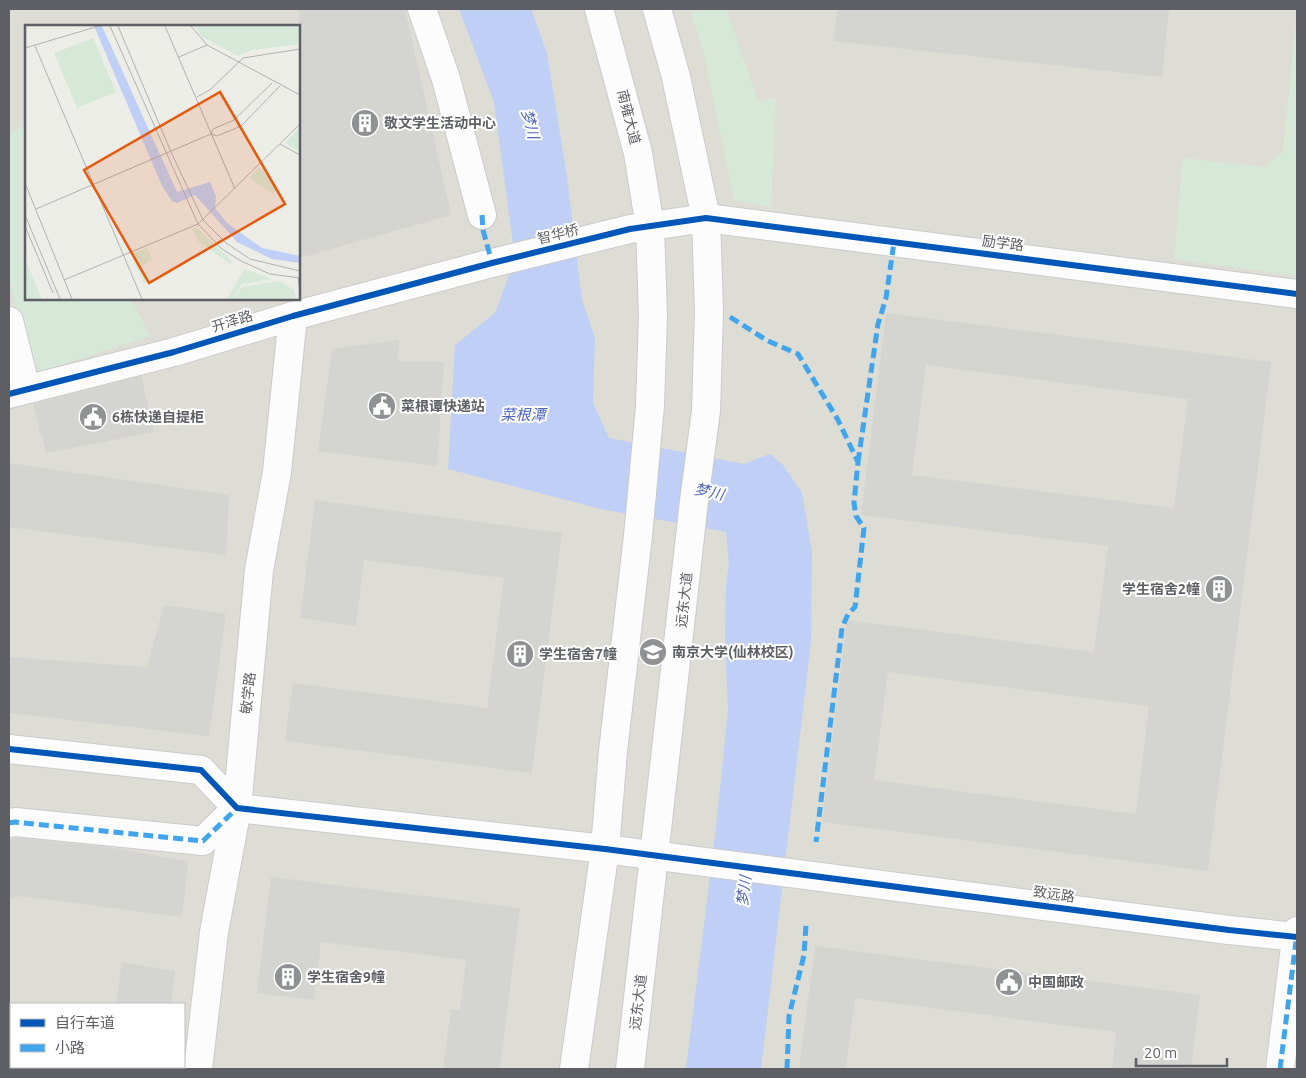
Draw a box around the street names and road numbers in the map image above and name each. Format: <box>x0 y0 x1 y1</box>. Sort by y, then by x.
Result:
street label: 南雍大道 <box>614 88 644 146</box>
street label: 智华桥 <box>536 221 580 247</box>
street label: 励学路 <box>981 233 1025 253</box>
street label: 开泽路 <box>210 307 254 335</box>
street label: 远东大道 <box>673 571 695 629</box>
street label: 敏学路 <box>238 671 258 715</box>
street label: 致远路 <box>1032 883 1076 905</box>
street label: 远东大道 <box>627 973 649 1031</box>

